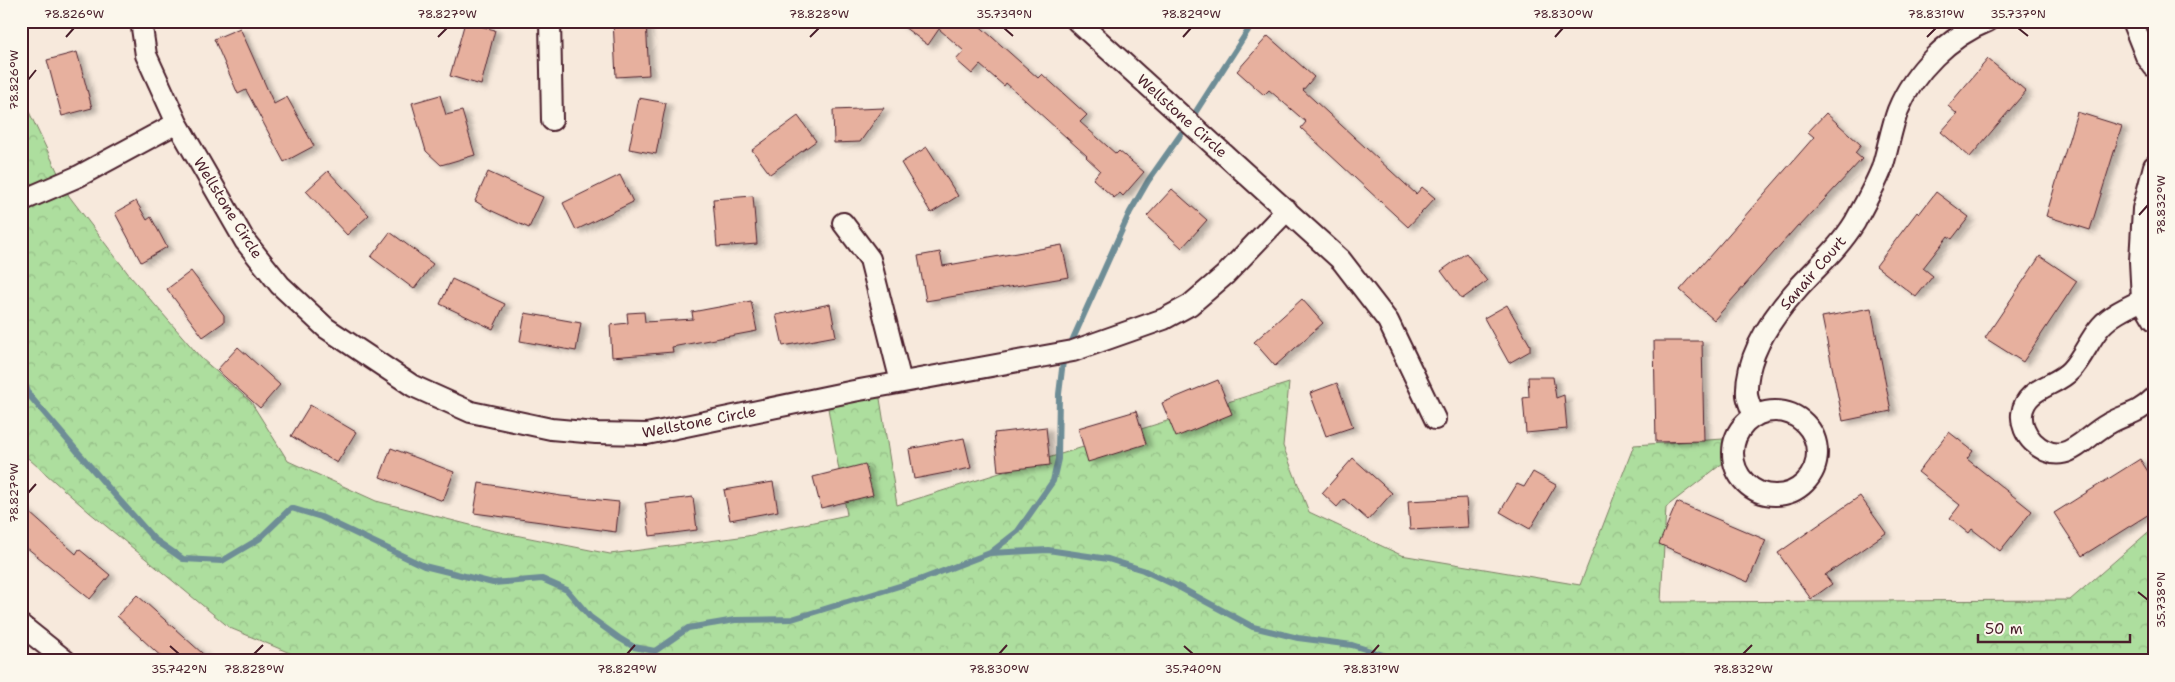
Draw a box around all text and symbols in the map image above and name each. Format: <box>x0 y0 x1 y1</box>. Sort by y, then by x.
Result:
text: 78.826°W <box>44 6 104 22</box>
text: 78.827°W <box>417 6 477 22</box>
text: 78.828°W <box>789 6 849 22</box>
text: 35.739°N <box>976 6 1032 22</box>
text: 78.829°W <box>1161 6 1221 22</box>
text: 78.830°W <box>1533 6 1593 22</box>
text: 78.831°W <box>1908 6 1964 22</box>
text: 35.737°N <box>1990 6 2046 22</box>
text: 78.826°W <box>6 50 22 110</box>
street label: Wellstone Circle <box>1132 70 1232 162</box>
street label: Wellstone Circle <box>189 154 267 262</box>
text: 78.832°W <box>2153 175 2169 235</box>
street label: Sanair Court <box>1775 232 1851 314</box>
street label: Wellstone Circle <box>640 401 758 443</box>
text: 78.827°W <box>6 463 22 523</box>
text: 35.738°N <box>2153 572 2169 628</box>
scale bar <box>1978 612 2130 644</box>
text: 50 m <box>1985 619 2023 639</box>
text: 35.742°N <box>151 661 207 677</box>
text: 78.828°W <box>224 661 284 677</box>
text: 78.829°W <box>597 661 657 677</box>
text: 78.830°W <box>969 661 1029 677</box>
text: 35.740°N <box>1165 661 1221 677</box>
text: 78.831°W <box>1343 661 1399 677</box>
text: 78.832°W <box>1713 661 1773 677</box>

